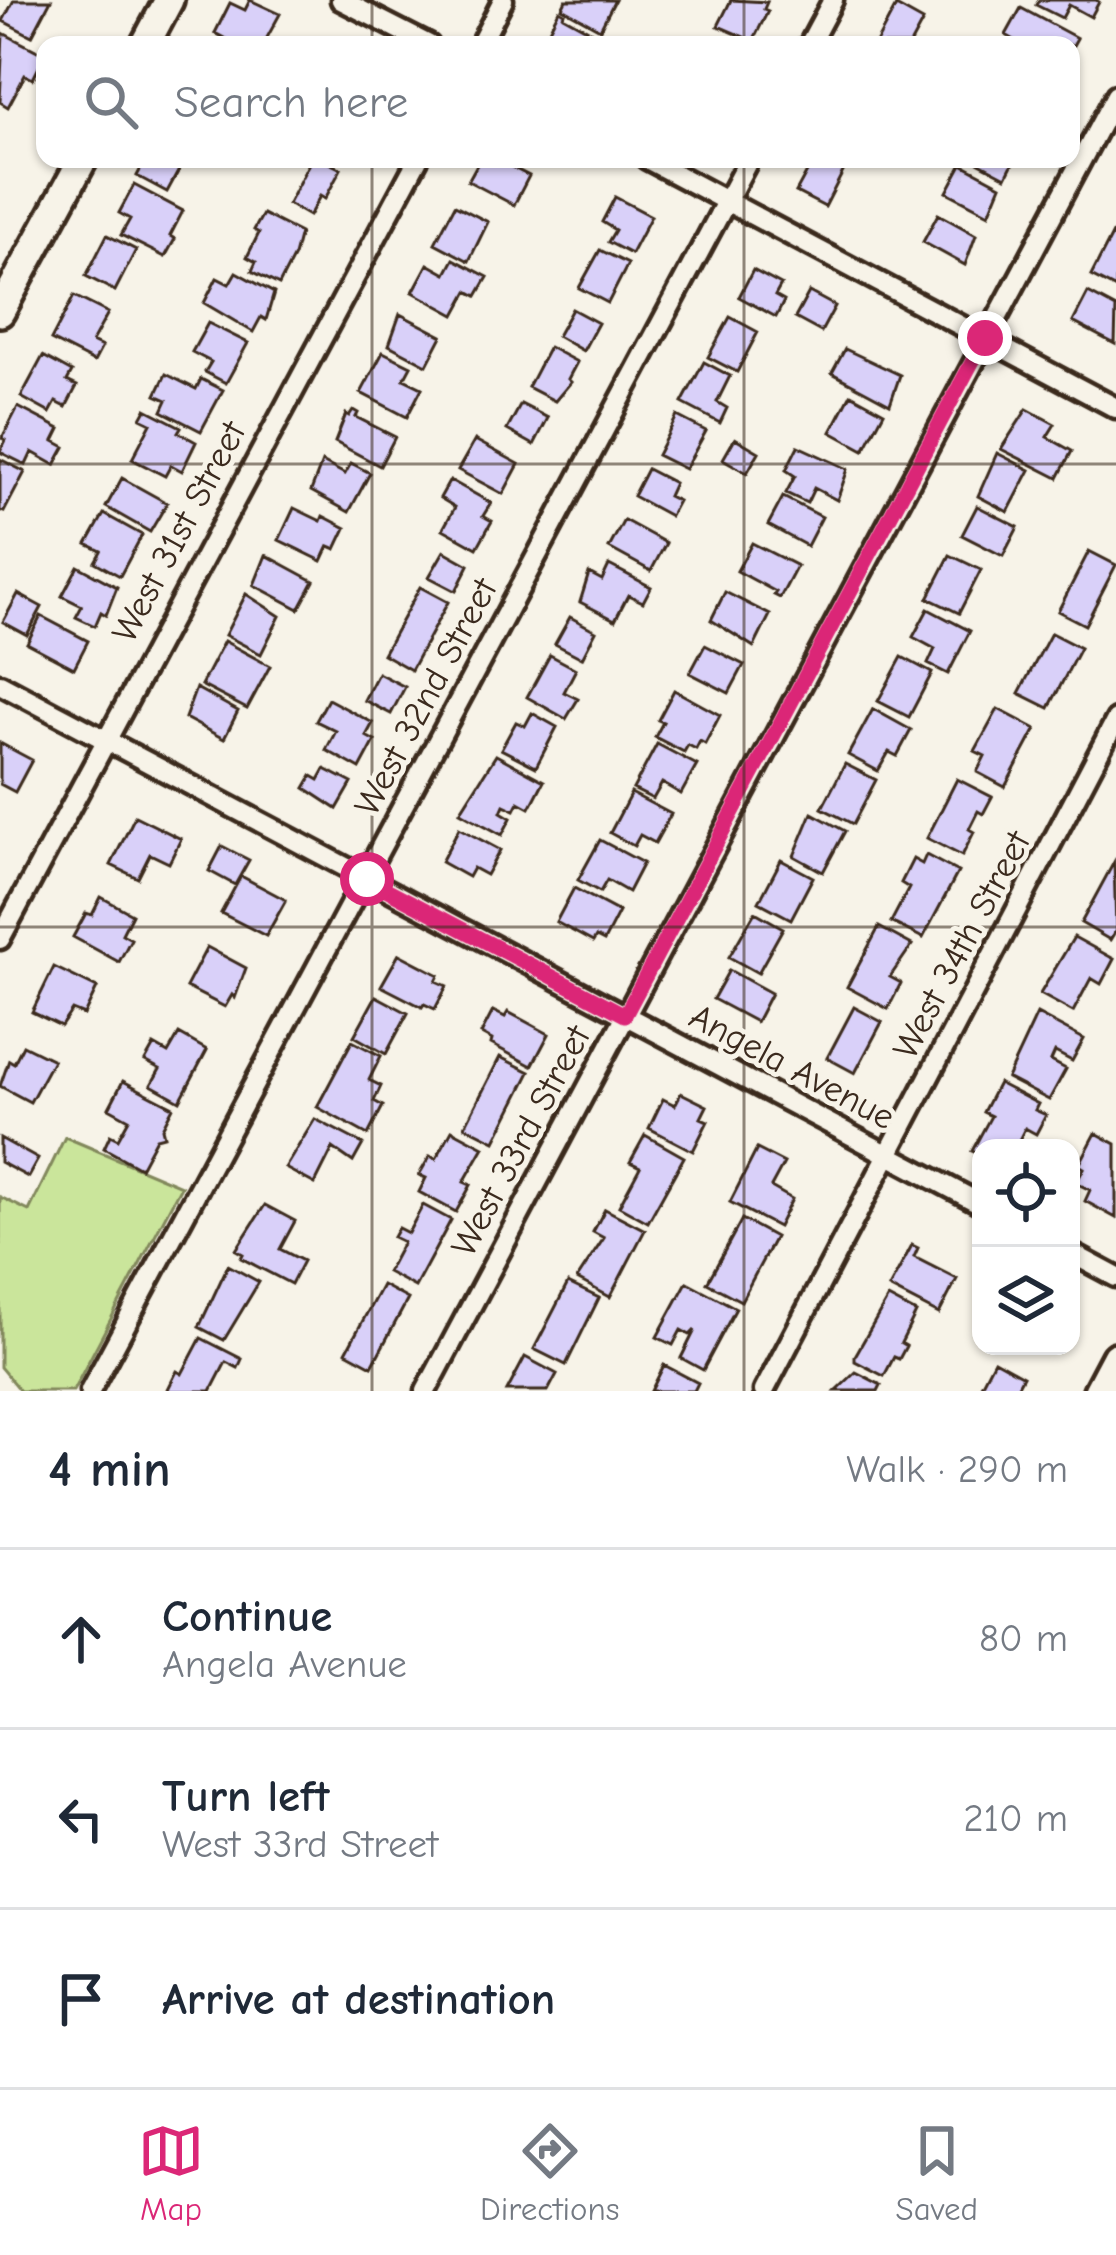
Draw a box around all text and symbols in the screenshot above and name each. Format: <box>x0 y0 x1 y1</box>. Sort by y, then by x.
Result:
search box <box>36 36 1080 168</box>
icon: search <box>78 69 144 135</box>
text: Search here <box>174 76 408 128</box>
route end <box>958 311 1012 365</box>
street label: West 31st Street <box>104 413 255 649</box>
street label: West 32nd Street <box>346 570 506 822</box>
street label: West 34th Street <box>885 823 1040 1066</box>
route start <box>340 852 394 906</box>
street label: Angela Avenue <box>683 996 901 1138</box>
street label: West 33rd Street <box>443 1017 600 1263</box>
map controls <box>972 1139 1080 1355</box>
button: locate <box>972 1139 1080 1247</box>
button: layers <box>972 1247 1080 1355</box>
text: 4 min <box>48 1440 171 1499</box>
text: Walk · 290 m <box>846 1447 1068 1492</box>
text: Continue <box>162 1590 332 1642</box>
icon: ahead <box>48 1606 114 1672</box>
text: 80 m <box>979 1616 1068 1661</box>
text: Angela Avenue <box>162 1642 407 1687</box>
text: Turn left <box>162 1770 329 1822</box>
icon: left <box>48 1786 114 1852</box>
text: 210 m <box>963 1796 1068 1841</box>
text: West 33rd Street <box>162 1822 438 1867</box>
icon: arrive <box>48 1966 114 2032</box>
text: Arrive at destination <box>162 1973 555 2025</box>
tab: Map <box>138 2118 204 2228</box>
tab: Directions <box>480 2118 620 2228</box>
tab: Saved <box>896 2118 978 2228</box>

